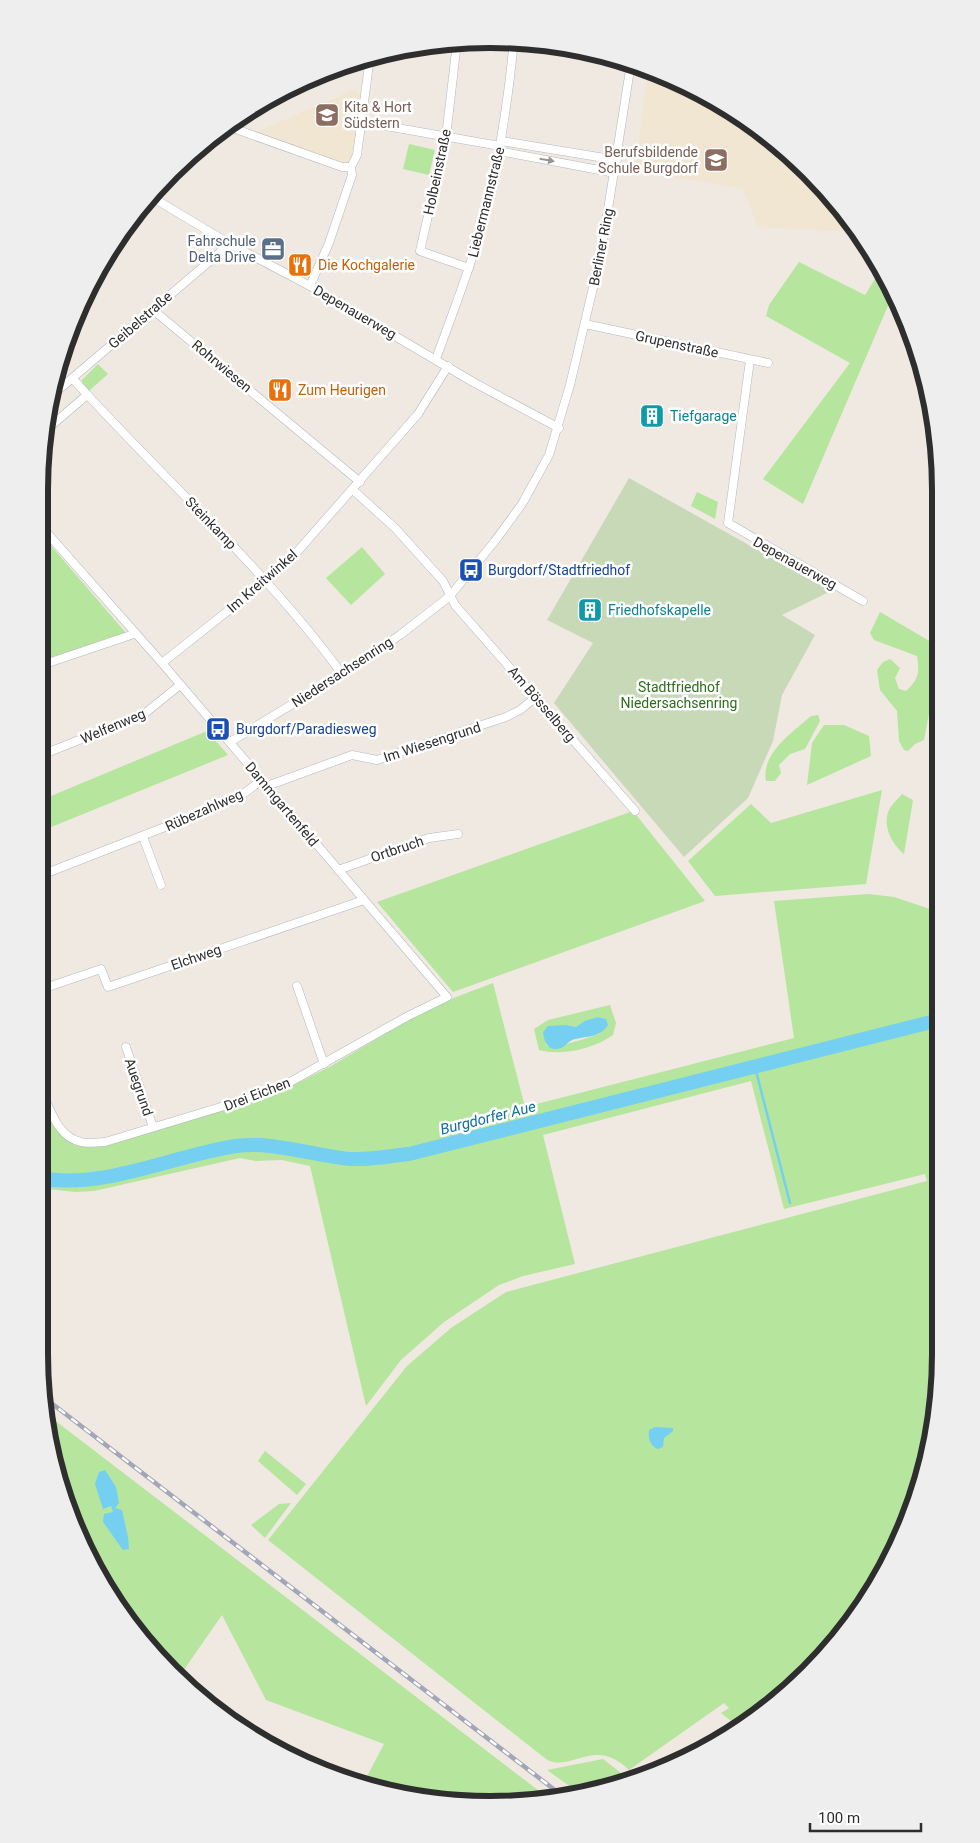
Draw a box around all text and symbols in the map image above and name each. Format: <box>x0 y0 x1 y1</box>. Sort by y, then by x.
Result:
place label: Kita & Hort Südstern <box>344 99 412 131</box>
school or university icon: Kita & Hort Südstern <box>314 102 340 128</box>
street label: Holbeinstraße <box>420 128 454 216</box>
place label: Berufsbildende Schule Burgdorf <box>598 144 698 176</box>
street label: Liebermannstraße <box>465 145 507 259</box>
school or university icon: Berufsbildende Schule Burgdorf <box>703 147 729 173</box>
one-way arrow <box>540 156 556 164</box>
street label: Berliner Ring <box>586 207 616 287</box>
place label: Fahrschule Delta Drive <box>188 233 256 265</box>
office icon: Fahrschule Delta Drive <box>260 236 286 262</box>
restaurant icon: Die Kochgalerie <box>287 252 313 278</box>
place label: Die Kochgalerie <box>318 257 415 273</box>
street label: Depenauerweg <box>311 282 399 342</box>
street label: Geibelstraße <box>105 288 175 352</box>
street label: Grupenstraße <box>634 327 720 361</box>
street label: Rohrwiesen <box>189 336 255 396</box>
restaurant icon: Zum Heurigen <box>267 377 293 403</box>
place label: Zum Heurigen <box>298 382 386 398</box>
building icon: Tiefgarage <box>639 403 665 429</box>
place label: Tiefgarage <box>670 408 737 424</box>
street label: Steinkamp <box>182 494 240 552</box>
street label: Depenauerweg <box>750 533 840 593</box>
street label: Im Kreitwinkel <box>224 546 300 616</box>
bus stop icon: Burgdorf/Stadtfriedhof <box>458 557 484 583</box>
place label: Burgdorf/Stadtfriedhof <box>488 562 630 578</box>
building icon: Friedhofskapelle <box>577 597 603 623</box>
place label: Friedhofskapelle <box>608 602 711 618</box>
street label: Niedersachsenring <box>289 633 395 711</box>
street label: Am Bösselberg <box>505 663 579 745</box>
park label: Stadtfriedhof Niedersachsenring <box>621 679 737 711</box>
street label: Welfenweg <box>78 705 148 747</box>
bus stop icon: Burgdorf/Paradiesweg <box>205 716 231 742</box>
street label: Im Wiesengrund <box>381 719 483 765</box>
place label: Burgdorf/Paradiesweg <box>236 721 377 737</box>
street label: Dammgartenfeld <box>242 759 322 849</box>
street label: Rübezahlweg <box>163 786 245 834</box>
street label: Ortbruch <box>369 833 425 865</box>
street label: Elchweg <box>169 941 223 973</box>
street label: Auegrund <box>122 1056 156 1118</box>
street label: Drei Eichen <box>222 1074 292 1114</box>
water label: Burgdorfer Aue <box>438 1097 538 1139</box>
scale bar <box>810 1800 921 1832</box>
text: 100 m <box>818 1809 860 1827</box>

